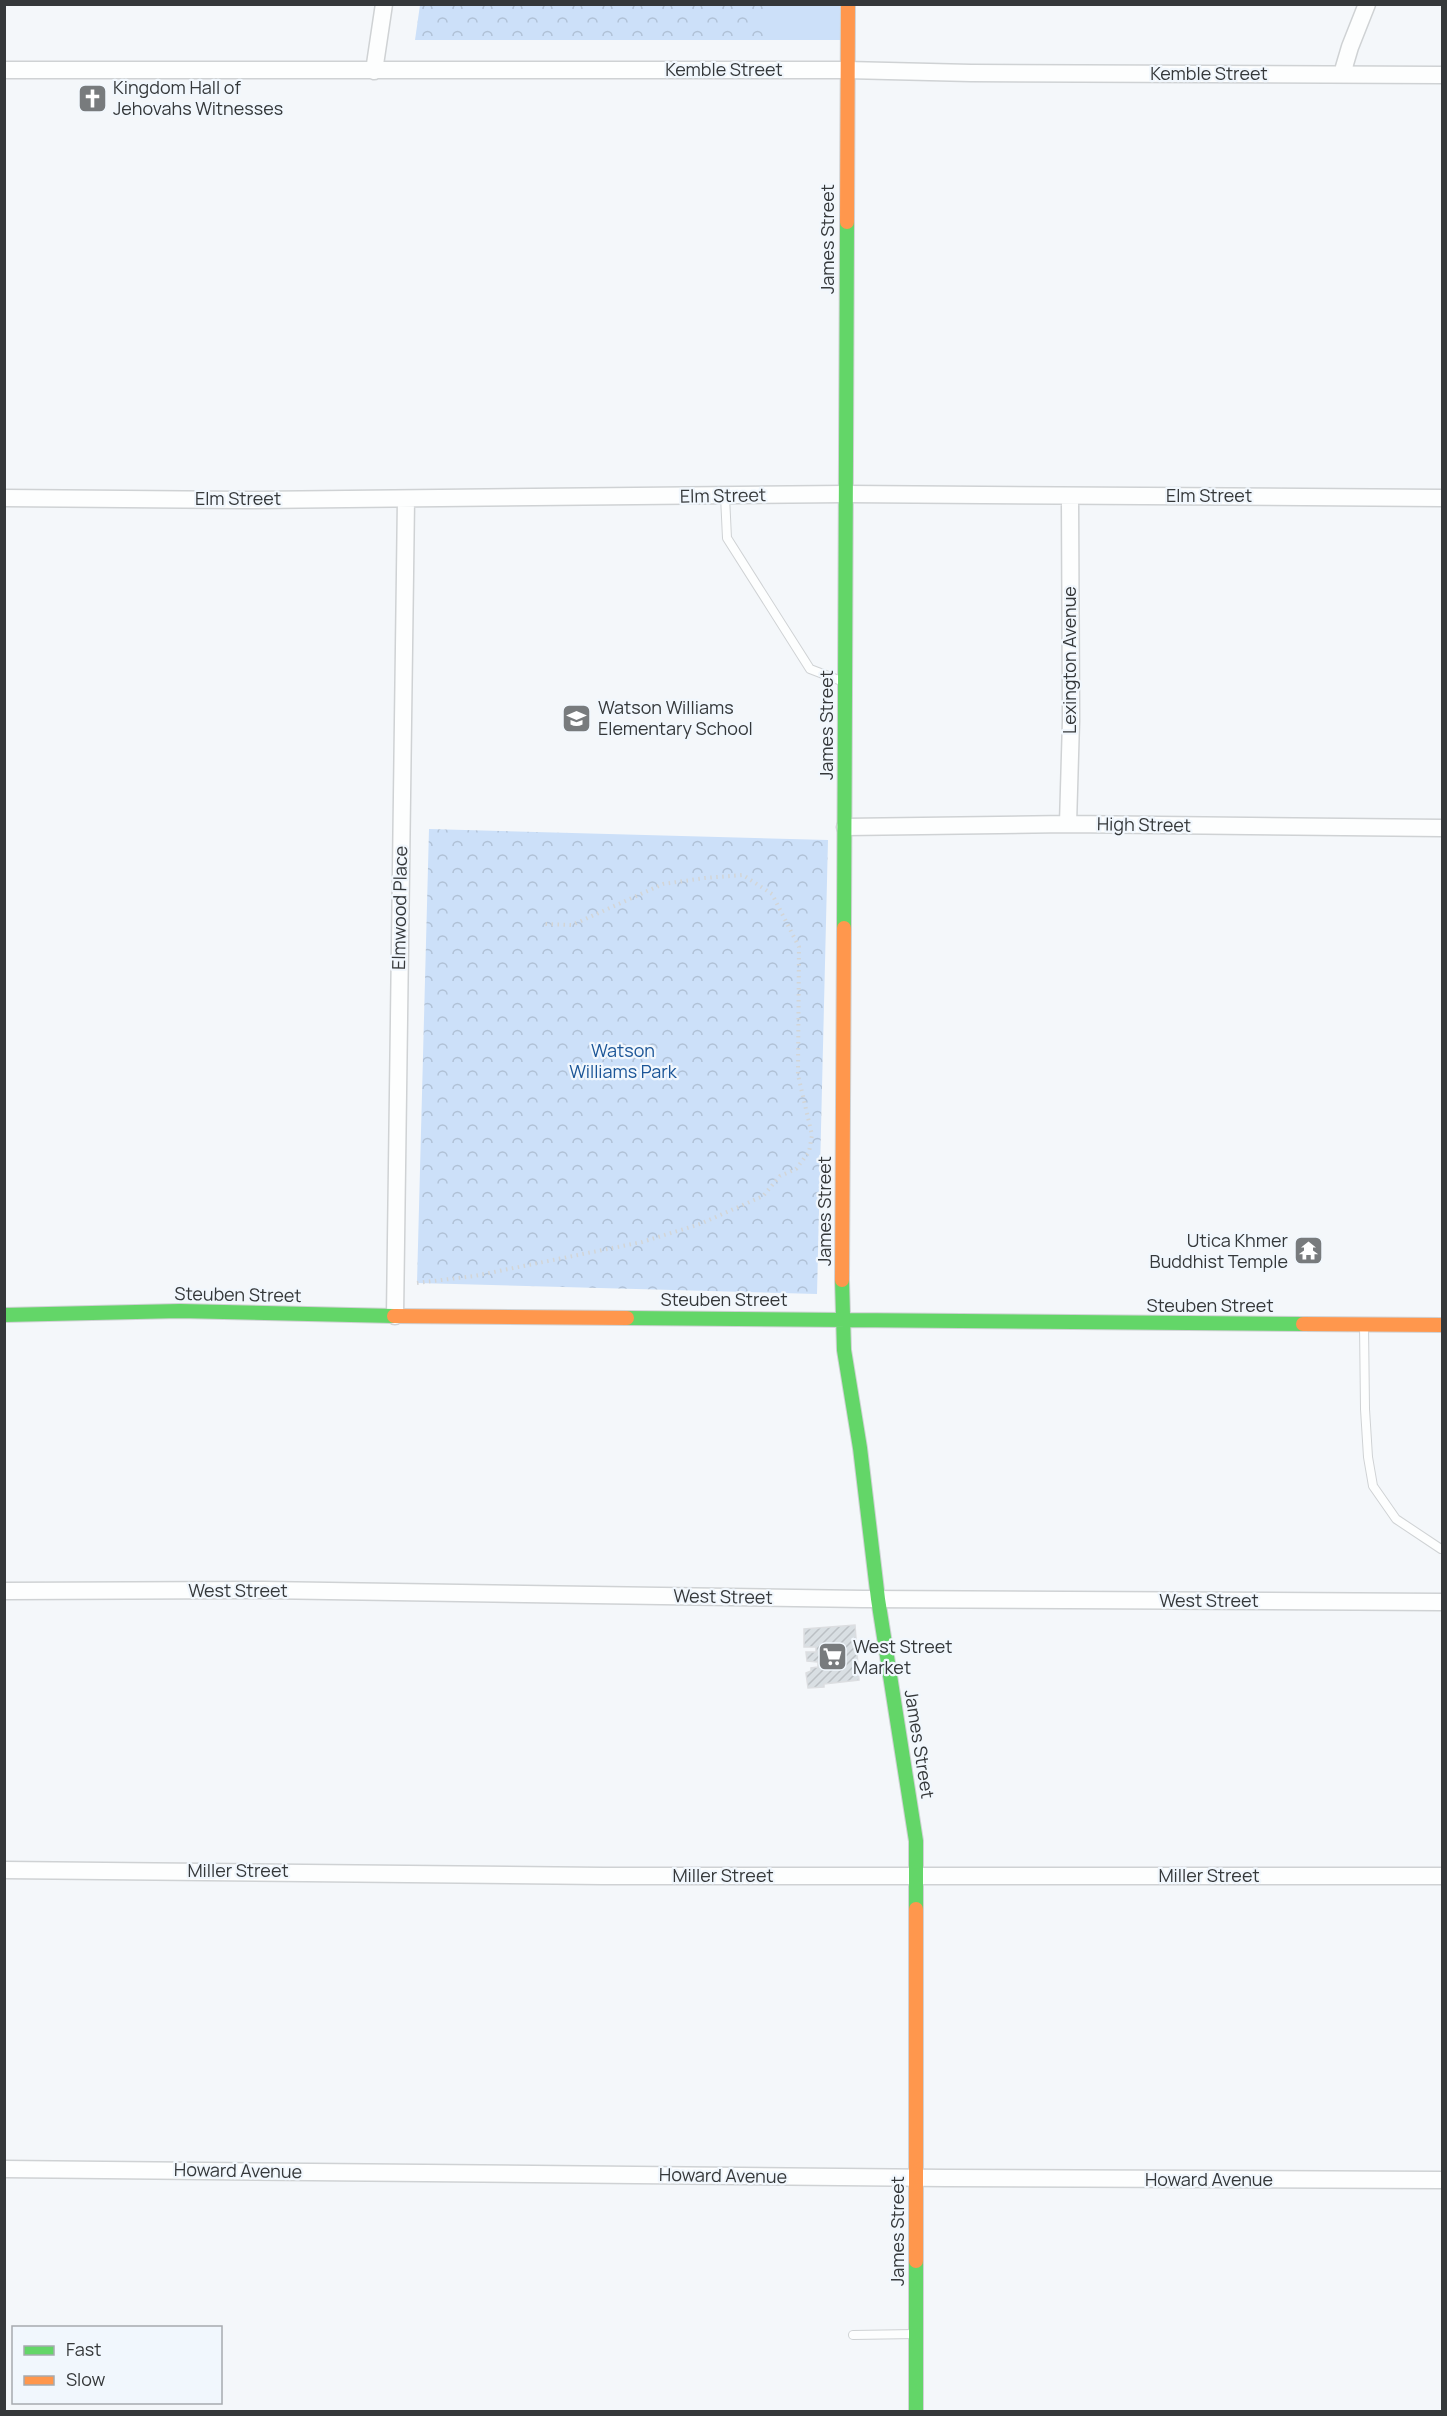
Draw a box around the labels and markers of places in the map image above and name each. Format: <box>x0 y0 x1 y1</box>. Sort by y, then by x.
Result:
place label: Kingdom Hall of Jehovahs Witnesses <box>113 75 283 120</box>
church icon: Kingdom Hall of Jehovahs Witnesses <box>76 82 108 114</box>
place label: Watson Williams Elementary School <box>598 695 753 740</box>
school or university icon: Watson Williams Elementary School <box>561 702 593 734</box>
place label: Utica Khmer Buddhist Temple <box>1150 1228 1289 1273</box>
temple icon: Utica Khmer Buddhist Temple <box>1293 1235 1325 1267</box>
place label: West Street Market <box>853 1634 952 1679</box>
supermarket icon: West Street Market <box>816 1641 848 1673</box>

